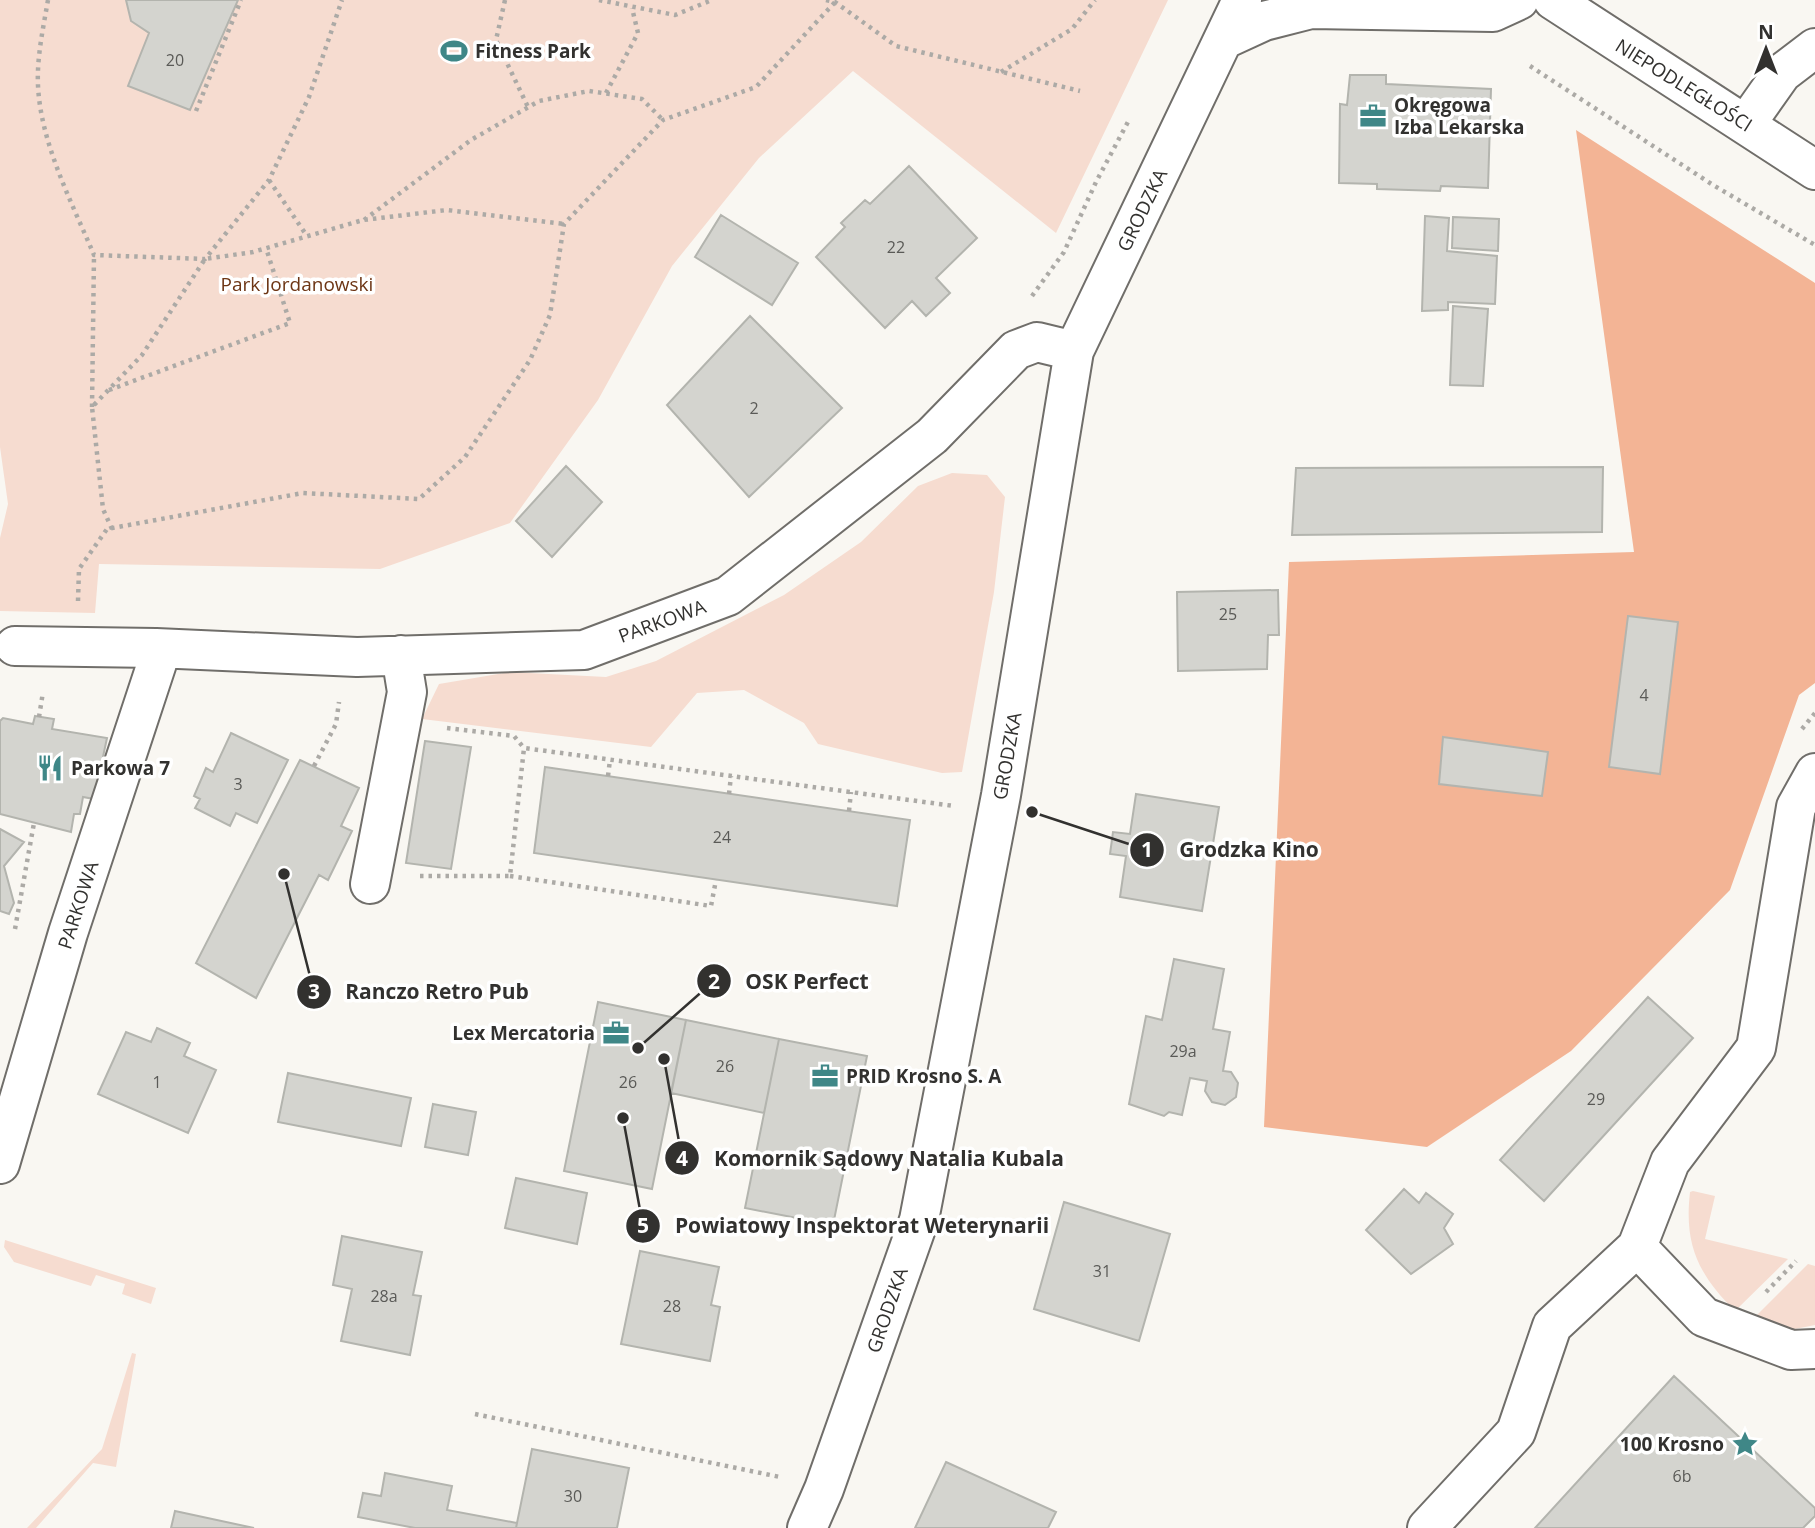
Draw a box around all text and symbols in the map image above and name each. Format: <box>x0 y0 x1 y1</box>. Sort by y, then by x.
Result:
north arrow <box>1731 14 1801 84</box>
text: N <box>1758 19 1774 45</box>
street label: NIEPODLEGŁOŚCI <box>1611 32 1757 138</box>
sports icon: Fitness Park <box>439 36 469 66</box>
place label: Fitness Park <box>475 38 591 64</box>
house number: 20 <box>166 49 184 71</box>
place label: Okręgowa Izba Lekarska <box>1394 92 1525 140</box>
office icon: Okręgowa Izba Lekarska <box>1358 101 1388 131</box>
street label: GRODZKA <box>1111 164 1173 256</box>
house number: 22 <box>887 236 905 258</box>
park label: Park Jordanowski <box>221 271 373 297</box>
house number: 2 <box>749 397 759 419</box>
street label: PARKOWA <box>615 593 709 649</box>
house number: 25 <box>1219 603 1237 625</box>
house number: 4 <box>1639 684 1649 706</box>
street label: GRODZKA <box>987 710 1027 802</box>
restaurant icon: Parkowa 7 <box>35 753 65 783</box>
place label: Parkowa 7 <box>71 755 170 781</box>
house number: 3 <box>233 773 243 795</box>
house number: 24 <box>713 826 731 848</box>
callout: Grodzka Kino <box>1130 829 1332 871</box>
text: 1 <box>1141 835 1153 863</box>
text: Grodzka Kino <box>1179 835 1319 863</box>
street label: PARKOWA <box>52 858 104 952</box>
callout: OSK Perfect <box>696 960 883 1002</box>
text: 2 <box>708 967 720 995</box>
text: OSK Perfect <box>745 967 869 995</box>
callout: Ranczo Retro Pub <box>296 971 543 1013</box>
text: 3 <box>308 977 320 1005</box>
text: Ranczo Retro Pub <box>345 977 529 1005</box>
office icon: Lex Mercatoria <box>601 1018 631 1048</box>
place label: Lex Mercatoria <box>452 1020 595 1046</box>
house number: 29a <box>1169 1040 1197 1062</box>
house number: 26 <box>716 1055 734 1077</box>
office icon: PRID Krosno S. A <box>810 1061 840 1091</box>
place label: PRID Krosno S. A <box>846 1063 1002 1089</box>
house number: 1 <box>152 1071 162 1093</box>
house number: 26 <box>619 1071 637 1093</box>
house number: 29 <box>1587 1088 1605 1110</box>
callout: Komornik Sądowy Natalia Kubala <box>665 1137 1078 1179</box>
text: 4 <box>676 1144 688 1172</box>
text: Komornik Sądowy Natalia Kubala <box>714 1144 1064 1172</box>
callout: Powiatowy Inspektorat Weterynarii <box>625 1205 1063 1247</box>
text: 5 <box>637 1211 649 1239</box>
text: Powiatowy Inspektorat Weterynarii <box>675 1211 1049 1239</box>
house number: 31 <box>1093 1260 1111 1282</box>
street label: GRODZKA <box>860 1264 914 1356</box>
house number: 28a <box>370 1285 398 1307</box>
house number: 28 <box>663 1295 681 1317</box>
place icon: 100 Krosno <box>1730 1429 1760 1459</box>
place label: 100 Krosno <box>1620 1431 1724 1457</box>
house number: 6b <box>1673 1465 1691 1487</box>
house number: 30 <box>564 1485 582 1507</box>

